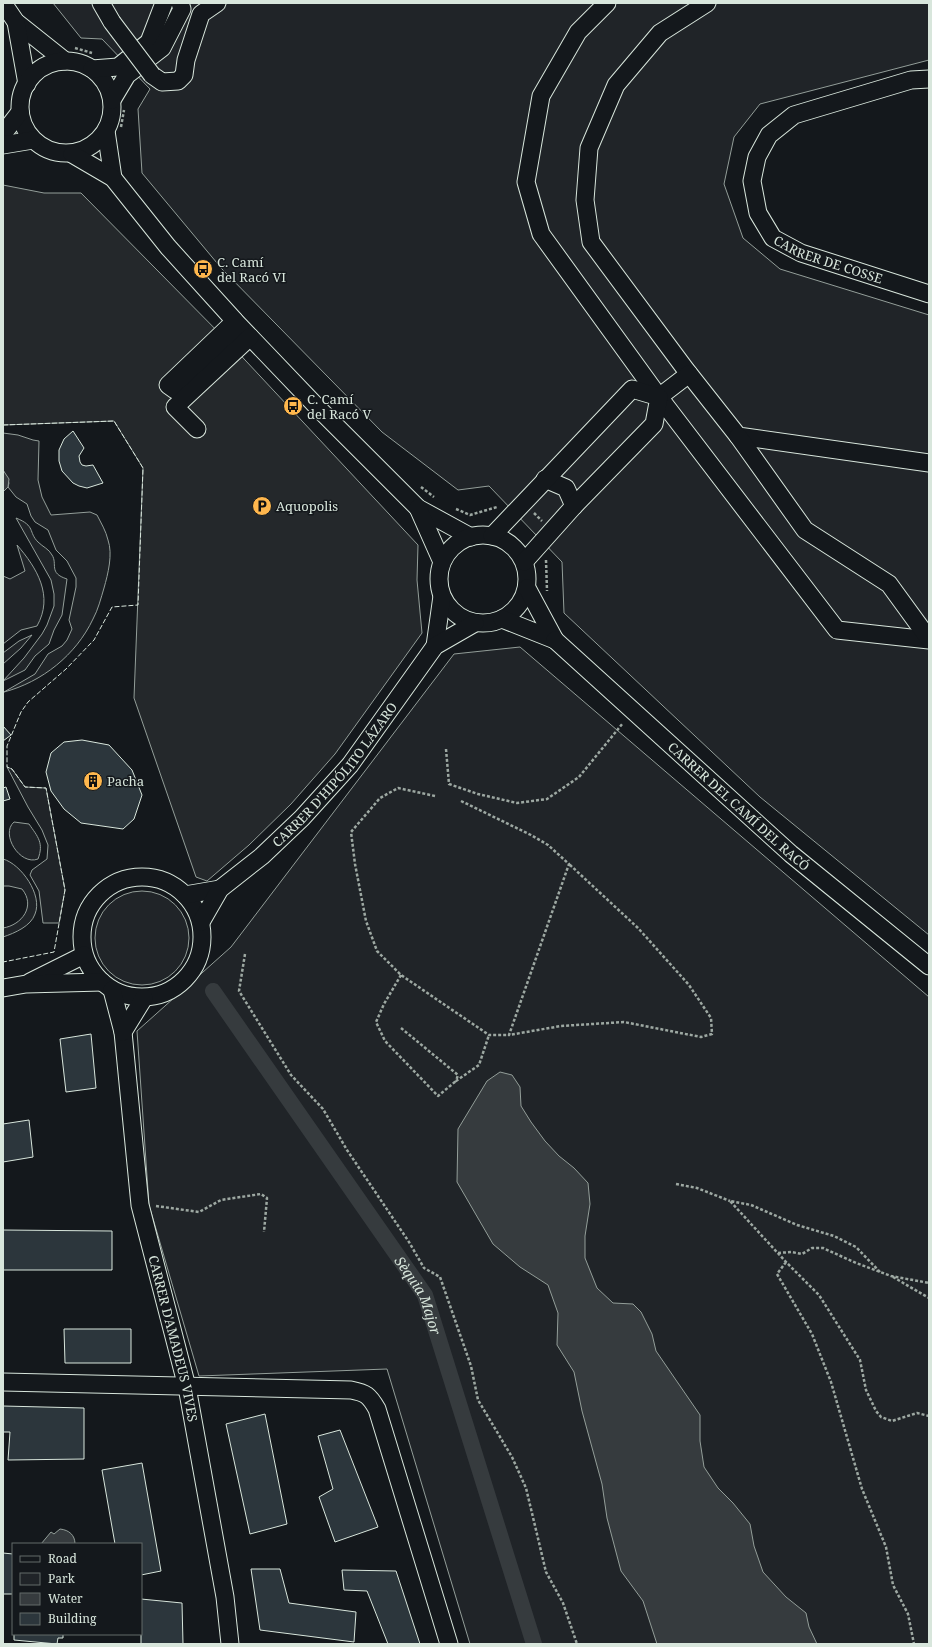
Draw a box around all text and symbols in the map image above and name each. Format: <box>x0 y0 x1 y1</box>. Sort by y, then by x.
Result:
street label: CARRER DE COSSE <box>771 231 885 288</box>
place label: C. Camí del Racó VI <box>217 253 286 286</box>
bus stop icon: C. Camí del Racó VI <box>192 258 214 280</box>
place label: C. Camí del Racó V <box>307 390 371 423</box>
bus stop icon: C. Camí del Racó V <box>282 395 304 417</box>
parking icon: Aquopolis <box>251 495 273 517</box>
place label: Aquopolis <box>276 497 338 515</box>
street label: CARRER D'HIPÓLITO LÁZARO <box>268 698 401 851</box>
street label: CARRER DEL CAMÍ DEL RACÓ <box>664 738 814 875</box>
building icon: Pacha <box>82 770 104 792</box>
place label: Pacha <box>107 772 144 790</box>
water label: Sèquia Major <box>391 1252 446 1337</box>
street label: CARRER D'AMADEUS VIVES <box>144 1253 202 1423</box>
legend <box>12 1543 142 1635</box>
text: Road <box>48 1550 78 1567</box>
text: Park <box>48 1570 76 1587</box>
text: Water <box>48 1590 83 1607</box>
text: Building <box>48 1610 97 1627</box>

